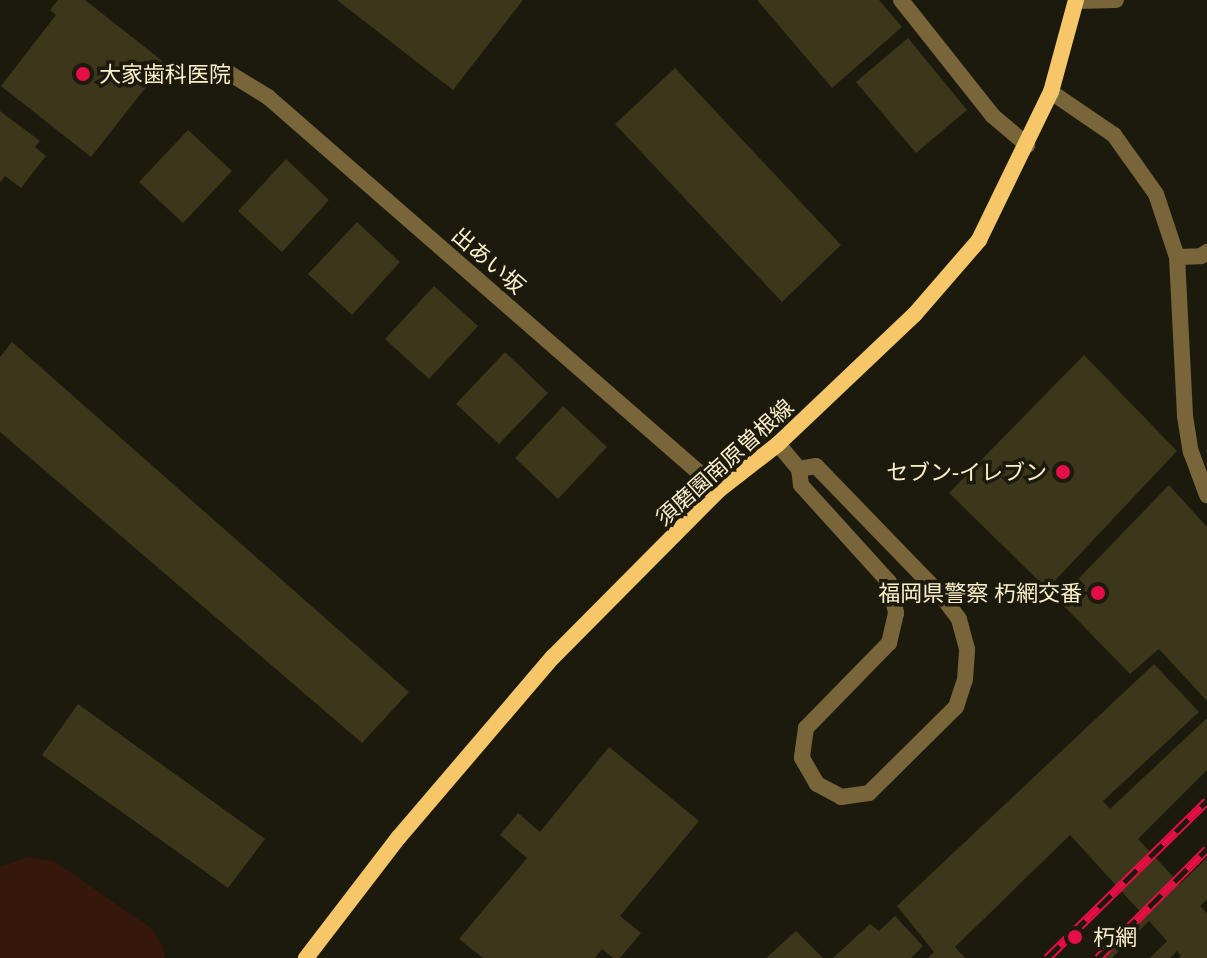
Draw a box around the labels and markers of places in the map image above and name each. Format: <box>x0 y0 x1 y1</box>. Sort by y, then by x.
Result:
place label: 大家歯科医院 <box>99 61 231 87</box>
marker: 大家歯科医院 <box>74 65 92 83</box>
place label: セブン-イレブン <box>886 459 1047 485</box>
marker: セブン-イレブン <box>1054 463 1072 481</box>
place label: 福岡県警察 朽網交番 <box>878 580 1082 606</box>
marker: 福岡県警察 朽網交番 <box>1089 584 1107 602</box>
place label: 朽網 <box>1093 924 1137 950</box>
marker: 朽網 <box>1064 926 1086 948</box>

